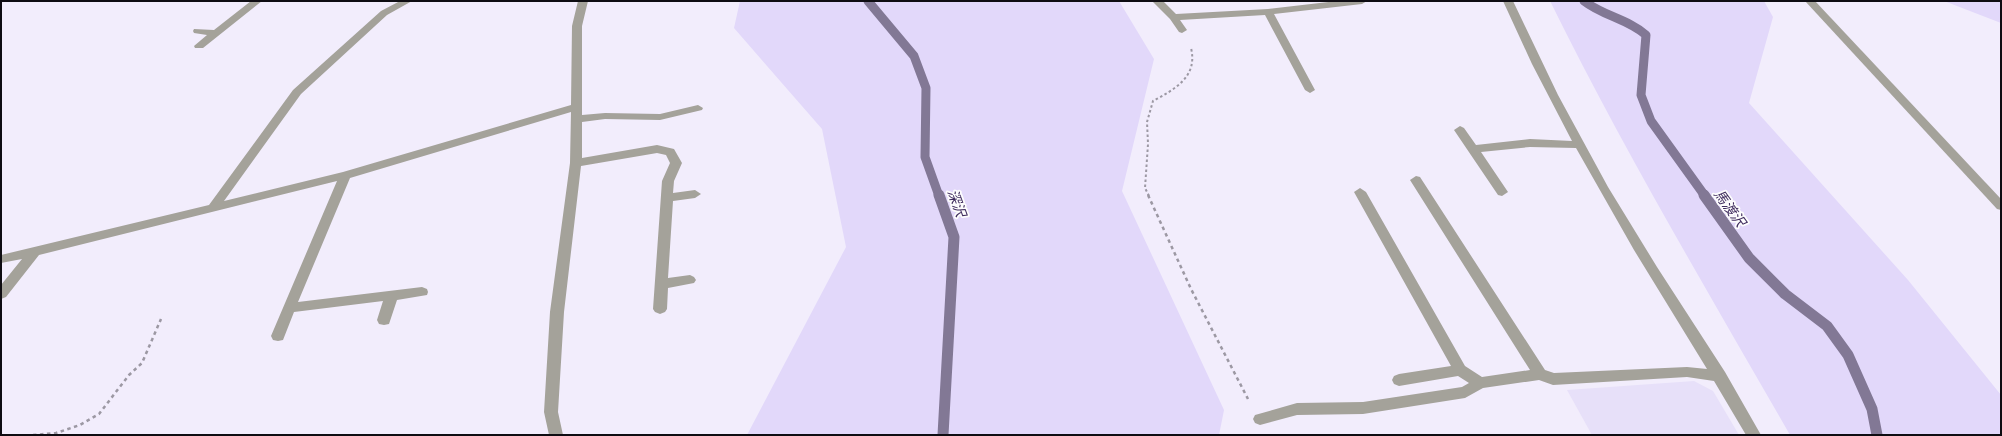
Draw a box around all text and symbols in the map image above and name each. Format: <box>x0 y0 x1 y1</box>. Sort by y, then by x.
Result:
water label: 馬渡沢 <box>1710 186 1750 232</box>
water label: 深沢 <box>944 187 970 221</box>

